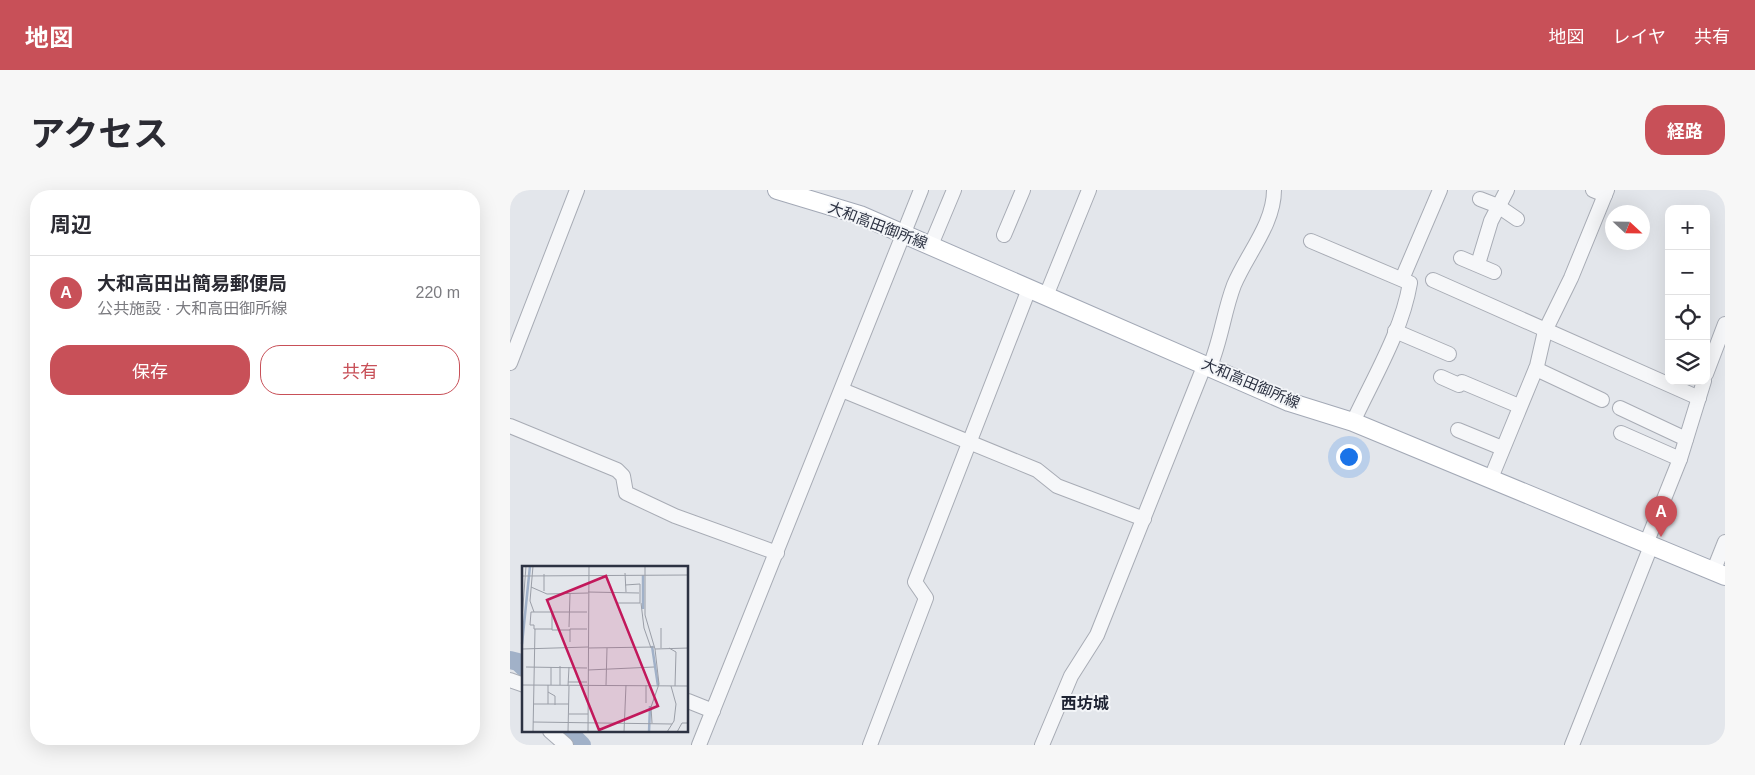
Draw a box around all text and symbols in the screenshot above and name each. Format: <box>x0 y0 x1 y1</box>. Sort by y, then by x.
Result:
text: 地図 <box>25 24 73 51</box>
text: 地図 <box>1549 27 1585 47</box>
text: レイヤ <box>1613 27 1666 47</box>
text: 共有 <box>1694 27 1730 47</box>
button: 経路 <box>1645 105 1725 155</box>
text: アクセス <box>30 114 168 153</box>
street label: 大和高田御所線 <box>826 198 930 252</box>
north arrow <box>1605 205 1650 250</box>
map controls <box>1665 205 1710 385</box>
button: + <box>1665 205 1710 250</box>
text: 周辺 <box>50 213 92 236</box>
button: − <box>1665 250 1710 295</box>
text: 大和高田出簡易郵便局 <box>97 273 287 294</box>
text: A <box>60 284 72 301</box>
text: 220 m <box>416 284 460 301</box>
button: locate <box>1665 295 1710 340</box>
text: 公共施設 · 大和高田御所線 <box>97 300 287 317</box>
button: layers <box>1665 340 1710 385</box>
button: 保存 <box>50 345 250 395</box>
button: 共有 <box>260 345 460 395</box>
street label: 大和高田御所線 <box>1199 355 1303 411</box>
your location <box>1336 444 1362 470</box>
pin: A <box>1645 496 1677 537</box>
inset map <box>522 566 689 732</box>
district label: 西坊城 <box>1061 694 1109 712</box>

